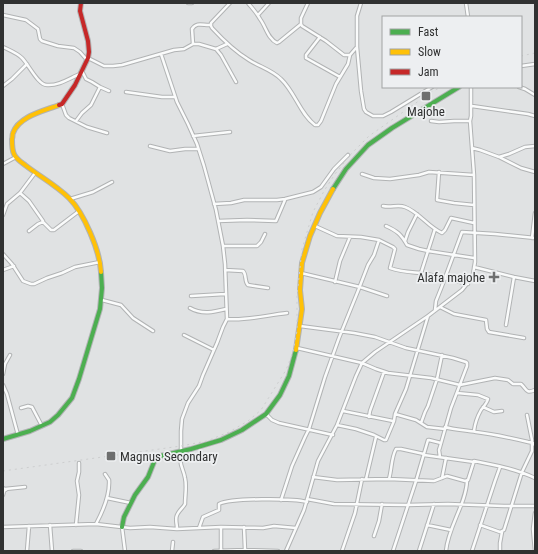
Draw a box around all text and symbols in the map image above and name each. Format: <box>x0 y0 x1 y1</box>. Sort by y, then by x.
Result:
legend <box>382 16 522 88</box>
text: Fast <box>418 25 439 39</box>
text: Slow <box>418 45 441 59</box>
text: Jam <box>418 65 439 79</box>
marker: Majohe <box>420 90 432 102</box>
place label: Majohe <box>407 104 445 119</box>
place label: Alafa majohe <box>417 270 485 285</box>
marker: Alafa majohe <box>488 271 500 283</box>
place label: Magnus Secondary <box>120 449 218 464</box>
marker: Magnus Secondary <box>105 450 117 462</box>

